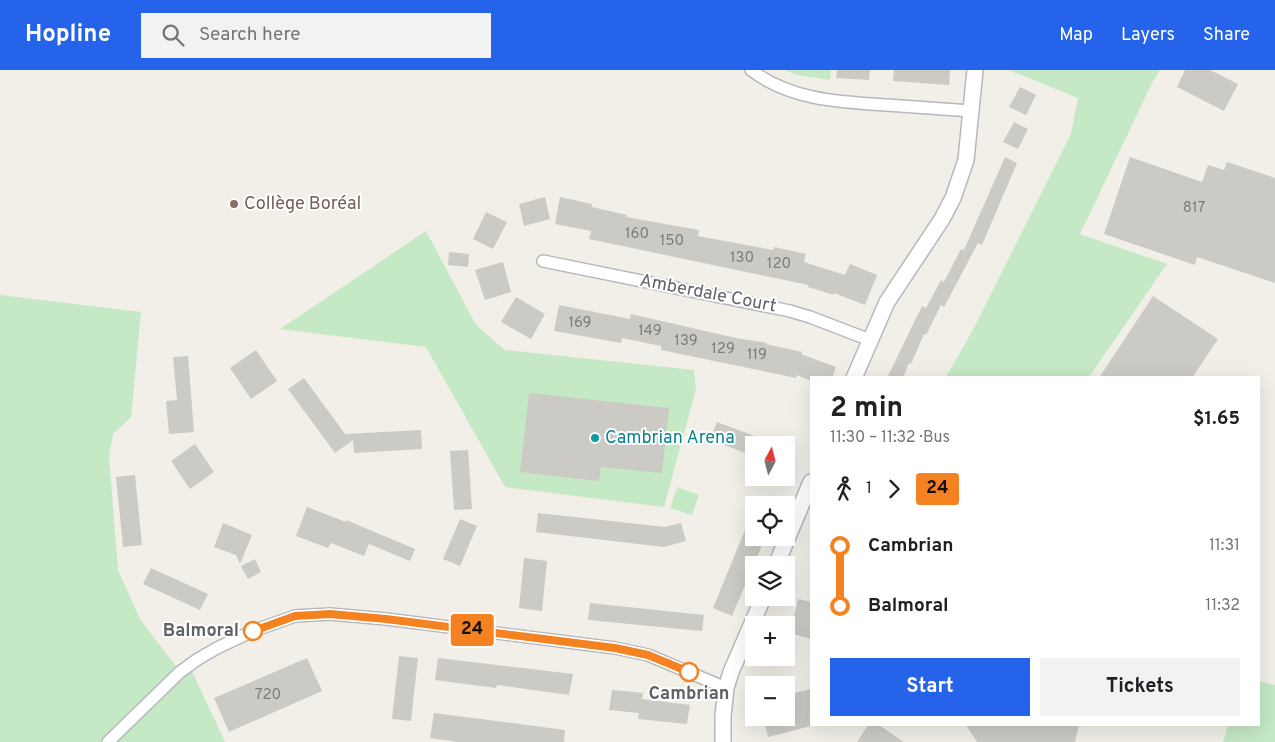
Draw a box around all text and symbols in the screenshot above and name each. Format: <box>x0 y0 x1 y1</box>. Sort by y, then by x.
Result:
search box <box>141 13 491 58</box>
text: Hopline <box>25 20 111 50</box>
icon: search <box>159 21 187 49</box>
text: Search here <box>199 23 301 47</box>
text: Map <box>1059 24 1093 47</box>
text: Layers <box>1121 24 1175 47</box>
text: Share <box>1203 24 1250 47</box>
place label: Collège Boréal <box>244 193 361 216</box>
marker: Collège Boréal <box>228 198 240 210</box>
house number: 817 <box>1183 199 1205 218</box>
house number: 160 <box>625 225 649 244</box>
house number: 150 <box>660 232 684 251</box>
house number: 130 <box>730 249 754 268</box>
house number: 120 <box>767 255 791 274</box>
street label: Amberdale Court <box>638 269 778 319</box>
house number: 169 <box>569 314 591 333</box>
house number: 149 <box>638 322 662 341</box>
house number: 139 <box>674 332 698 351</box>
house number: 129 <box>711 340 735 359</box>
house number: 119 <box>747 346 767 365</box>
text: 2 min <box>830 391 903 427</box>
text: $1.65 <box>1193 407 1240 431</box>
place label: Cambrian Arena <box>605 427 735 450</box>
text: 11:30 – 11:32 · Bus <box>830 428 950 448</box>
marker: Cambrian Arena <box>589 432 601 444</box>
north arrow <box>745 436 795 486</box>
map controls <box>745 436 795 726</box>
icon: walk <box>830 475 858 503</box>
icon: forward <box>880 475 908 503</box>
text: 24 <box>926 477 949 500</box>
text: 1 <box>866 479 872 499</box>
button: locate <box>745 496 795 546</box>
text: Cambrian <box>868 534 953 558</box>
text: 11:31 <box>1209 536 1240 556</box>
button: layers <box>745 556 795 606</box>
text: Balmoral <box>868 594 949 618</box>
text: 11:32 <box>1205 596 1240 616</box>
line badge: 24 <box>450 614 494 646</box>
button: + <box>745 616 795 666</box>
text: 24 <box>461 618 483 641</box>
place label: Balmoral <box>163 620 239 643</box>
marker: Balmoral <box>243 621 263 641</box>
button: Start <box>830 658 1030 716</box>
button: Tickets <box>1040 658 1240 716</box>
marker: Cambrian <box>679 662 699 682</box>
button: − <box>745 676 795 726</box>
place label: Cambrian <box>649 683 729 706</box>
house number: 720 <box>255 686 281 705</box>

